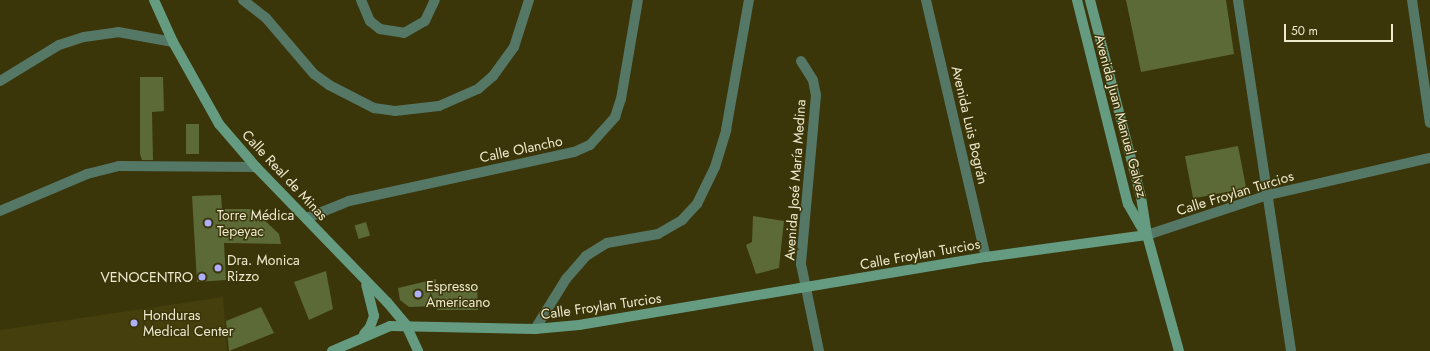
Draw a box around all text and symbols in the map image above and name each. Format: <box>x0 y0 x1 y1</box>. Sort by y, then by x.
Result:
scale bar <box>1286 16 1395 42</box>
text: 50 m <box>1291 22 1318 40</box>
street label: Avenida Juan Manuel Galvez <box>1091 33 1151 199</box>
street label: Avenida Luis Bográn <box>948 64 992 186</box>
street label: Avenida José María Medina <box>781 99 809 261</box>
street label: Calle Real de Minas <box>239 126 331 224</box>
street label: Calle Olancho <box>478 132 564 166</box>
street label: Calle Froylan Turcios <box>1174 167 1296 219</box>
place label: Torre Médica Tepeyac <box>217 207 294 240</box>
marker: Torre Médica Tepeyac <box>202 217 214 229</box>
street label: Calle Froylan Turcios <box>859 235 981 273</box>
place label: Dra. Monica Rizzo <box>227 252 300 284</box>
marker: Dra. Monica Rizzo <box>212 262 224 274</box>
place label: VENOCENTRO <box>101 269 193 285</box>
marker: VENOCENTRO <box>196 271 208 283</box>
place label: Espresso Americano <box>426 278 490 310</box>
marker: Espresso Americano <box>413 289 423 299</box>
street label: Calle Froylan Turcios <box>540 289 662 323</box>
place label: Honduras Medical Center <box>143 307 234 340</box>
marker: Honduras Medical Center <box>128 317 140 329</box>

